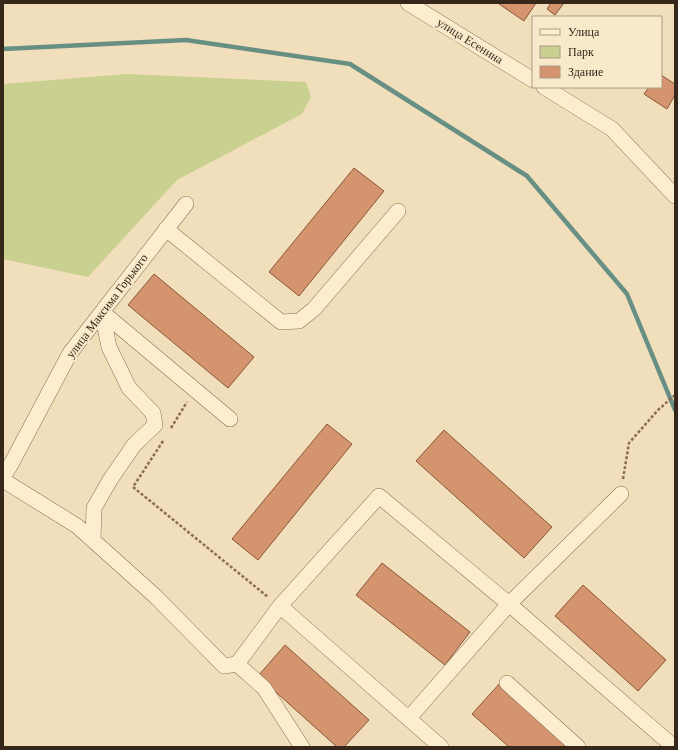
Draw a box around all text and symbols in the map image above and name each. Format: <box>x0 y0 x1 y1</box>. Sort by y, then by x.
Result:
street label: улица Есенина <box>434 15 506 67</box>
legend <box>532 16 662 88</box>
text: Улица <box>568 25 600 39</box>
text: Парк <box>568 45 594 59</box>
text: Здание <box>568 65 603 79</box>
street label: улица Максима Горького <box>63 251 151 361</box>

